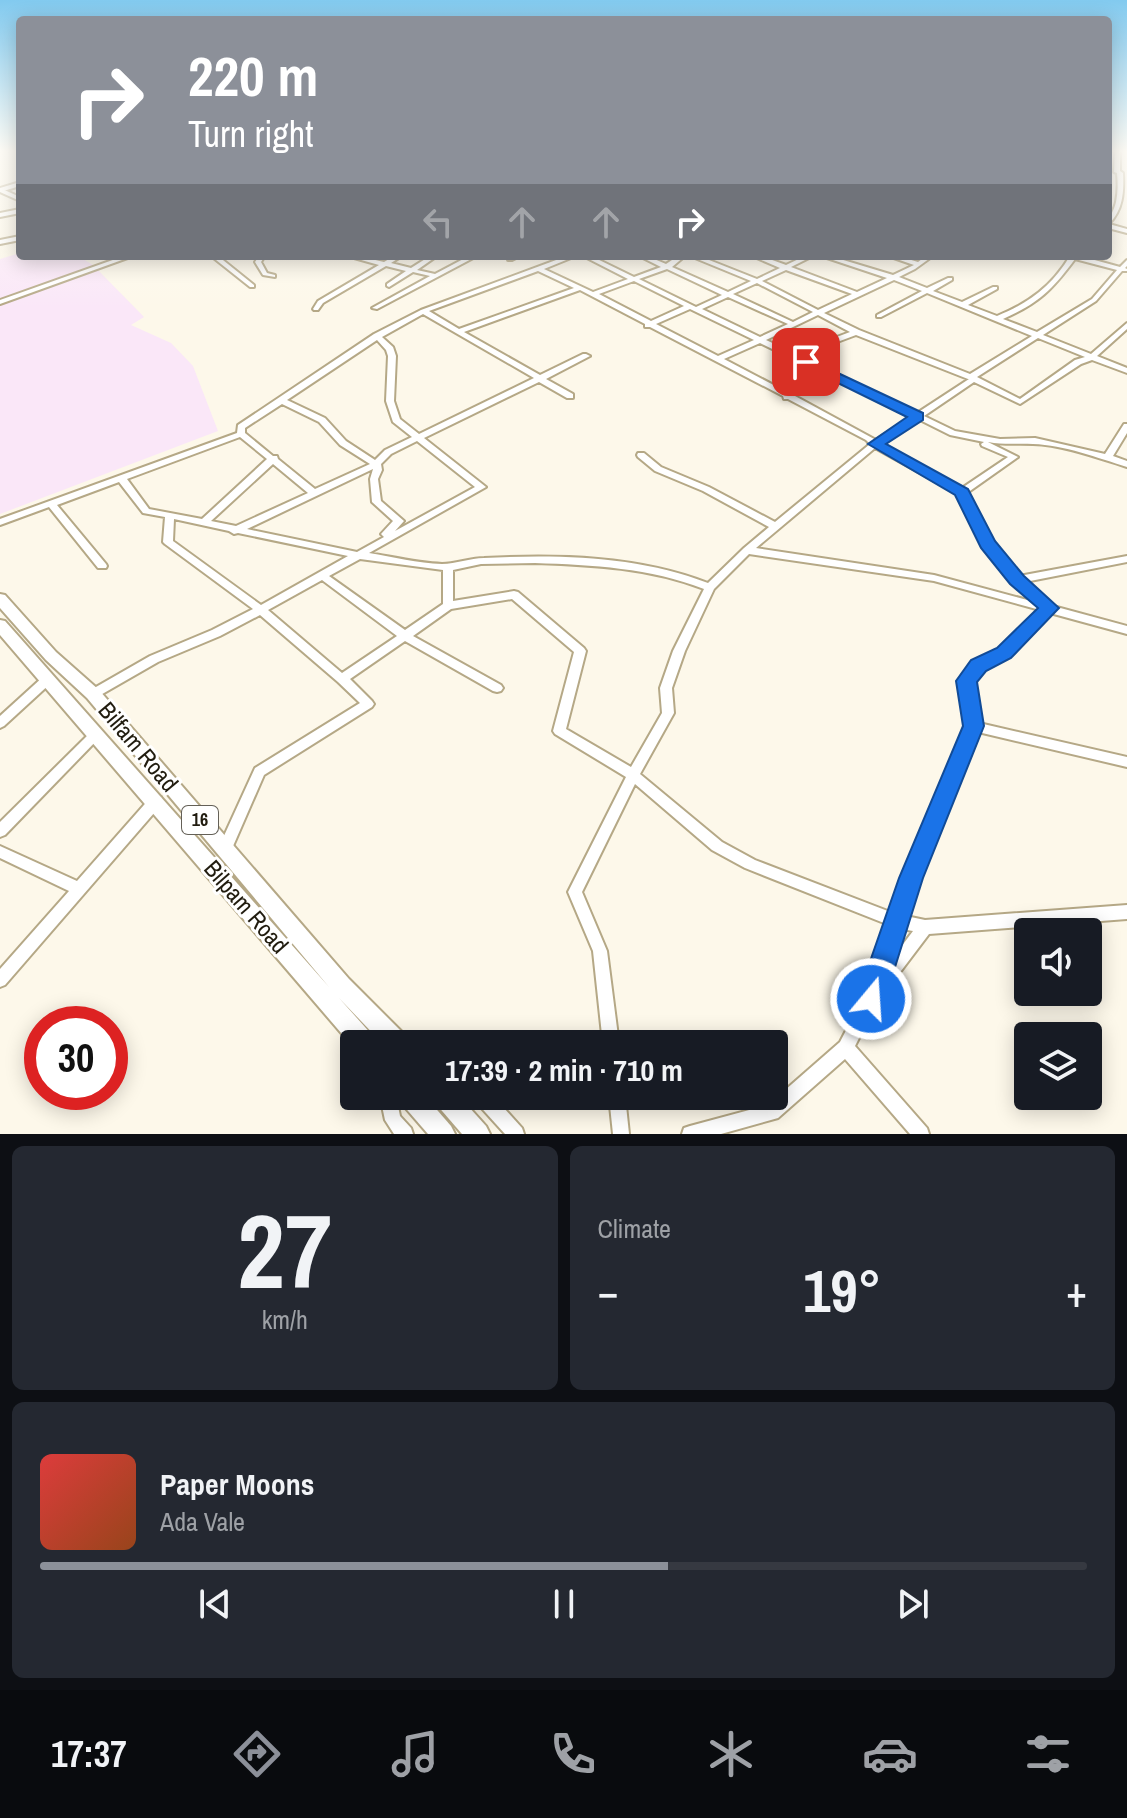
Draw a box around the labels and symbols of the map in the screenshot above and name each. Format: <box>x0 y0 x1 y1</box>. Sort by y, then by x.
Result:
pin <box>772 328 840 396</box>
street label: Bilfam Road <box>92 695 186 798</box>
road number: 16 <box>182 806 218 834</box>
street label: Bilpam Road <box>197 853 296 960</box>
position arrow <box>829 957 913 1041</box>
speed limit sign: 30 <box>24 1006 128 1110</box>

